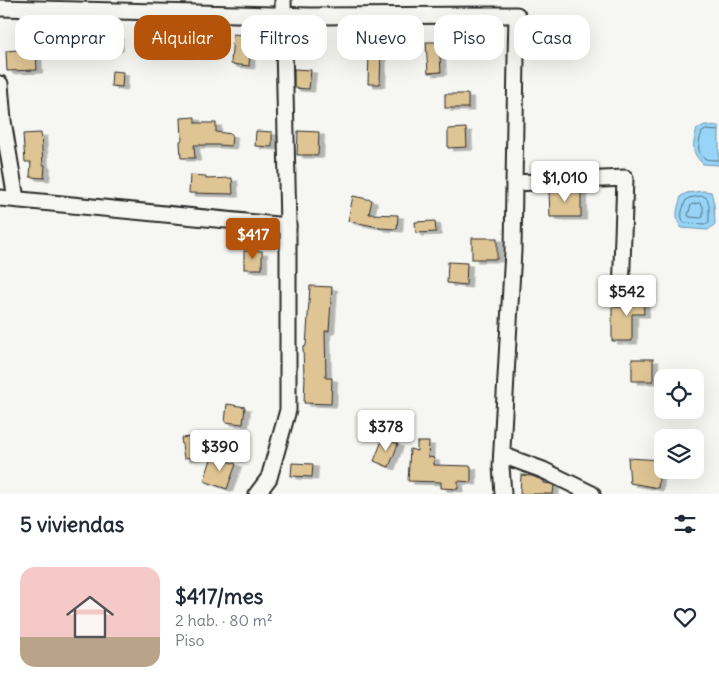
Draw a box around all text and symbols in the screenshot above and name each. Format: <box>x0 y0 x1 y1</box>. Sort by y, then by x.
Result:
chip: Comprar <box>15 15 124 60</box>
chip: Alquilar <box>134 15 231 60</box>
chip: Filtros <box>241 15 327 60</box>
chip: Nuevo <box>337 15 424 60</box>
chip: Piso <box>434 15 504 60</box>
chip: Casa <box>514 15 590 60</box>
pin: $1,010 <box>524 160 606 203</box>
text: $1,010 <box>542 167 588 187</box>
pin: $417 <box>223 218 283 260</box>
text: $417 <box>237 224 269 244</box>
pin: $542 <box>597 274 657 317</box>
text: $542 <box>609 281 645 301</box>
map controls <box>654 369 704 479</box>
button: locate <box>654 369 704 419</box>
pin: $378 <box>356 410 416 452</box>
text: $378 <box>368 416 404 436</box>
button: layers <box>654 429 704 479</box>
pin: $390 <box>190 430 250 472</box>
text: $390 <box>201 436 239 456</box>
icon: filters <box>671 510 699 538</box>
text: 5 viviendas <box>20 511 124 538</box>
text: $417/mes <box>175 583 263 610</box>
icon: home <box>60 587 120 647</box>
icon: heart <box>671 603 699 631</box>
text: 2 hab. · 80 m² <box>175 610 273 630</box>
text: Piso <box>175 630 204 650</box>

